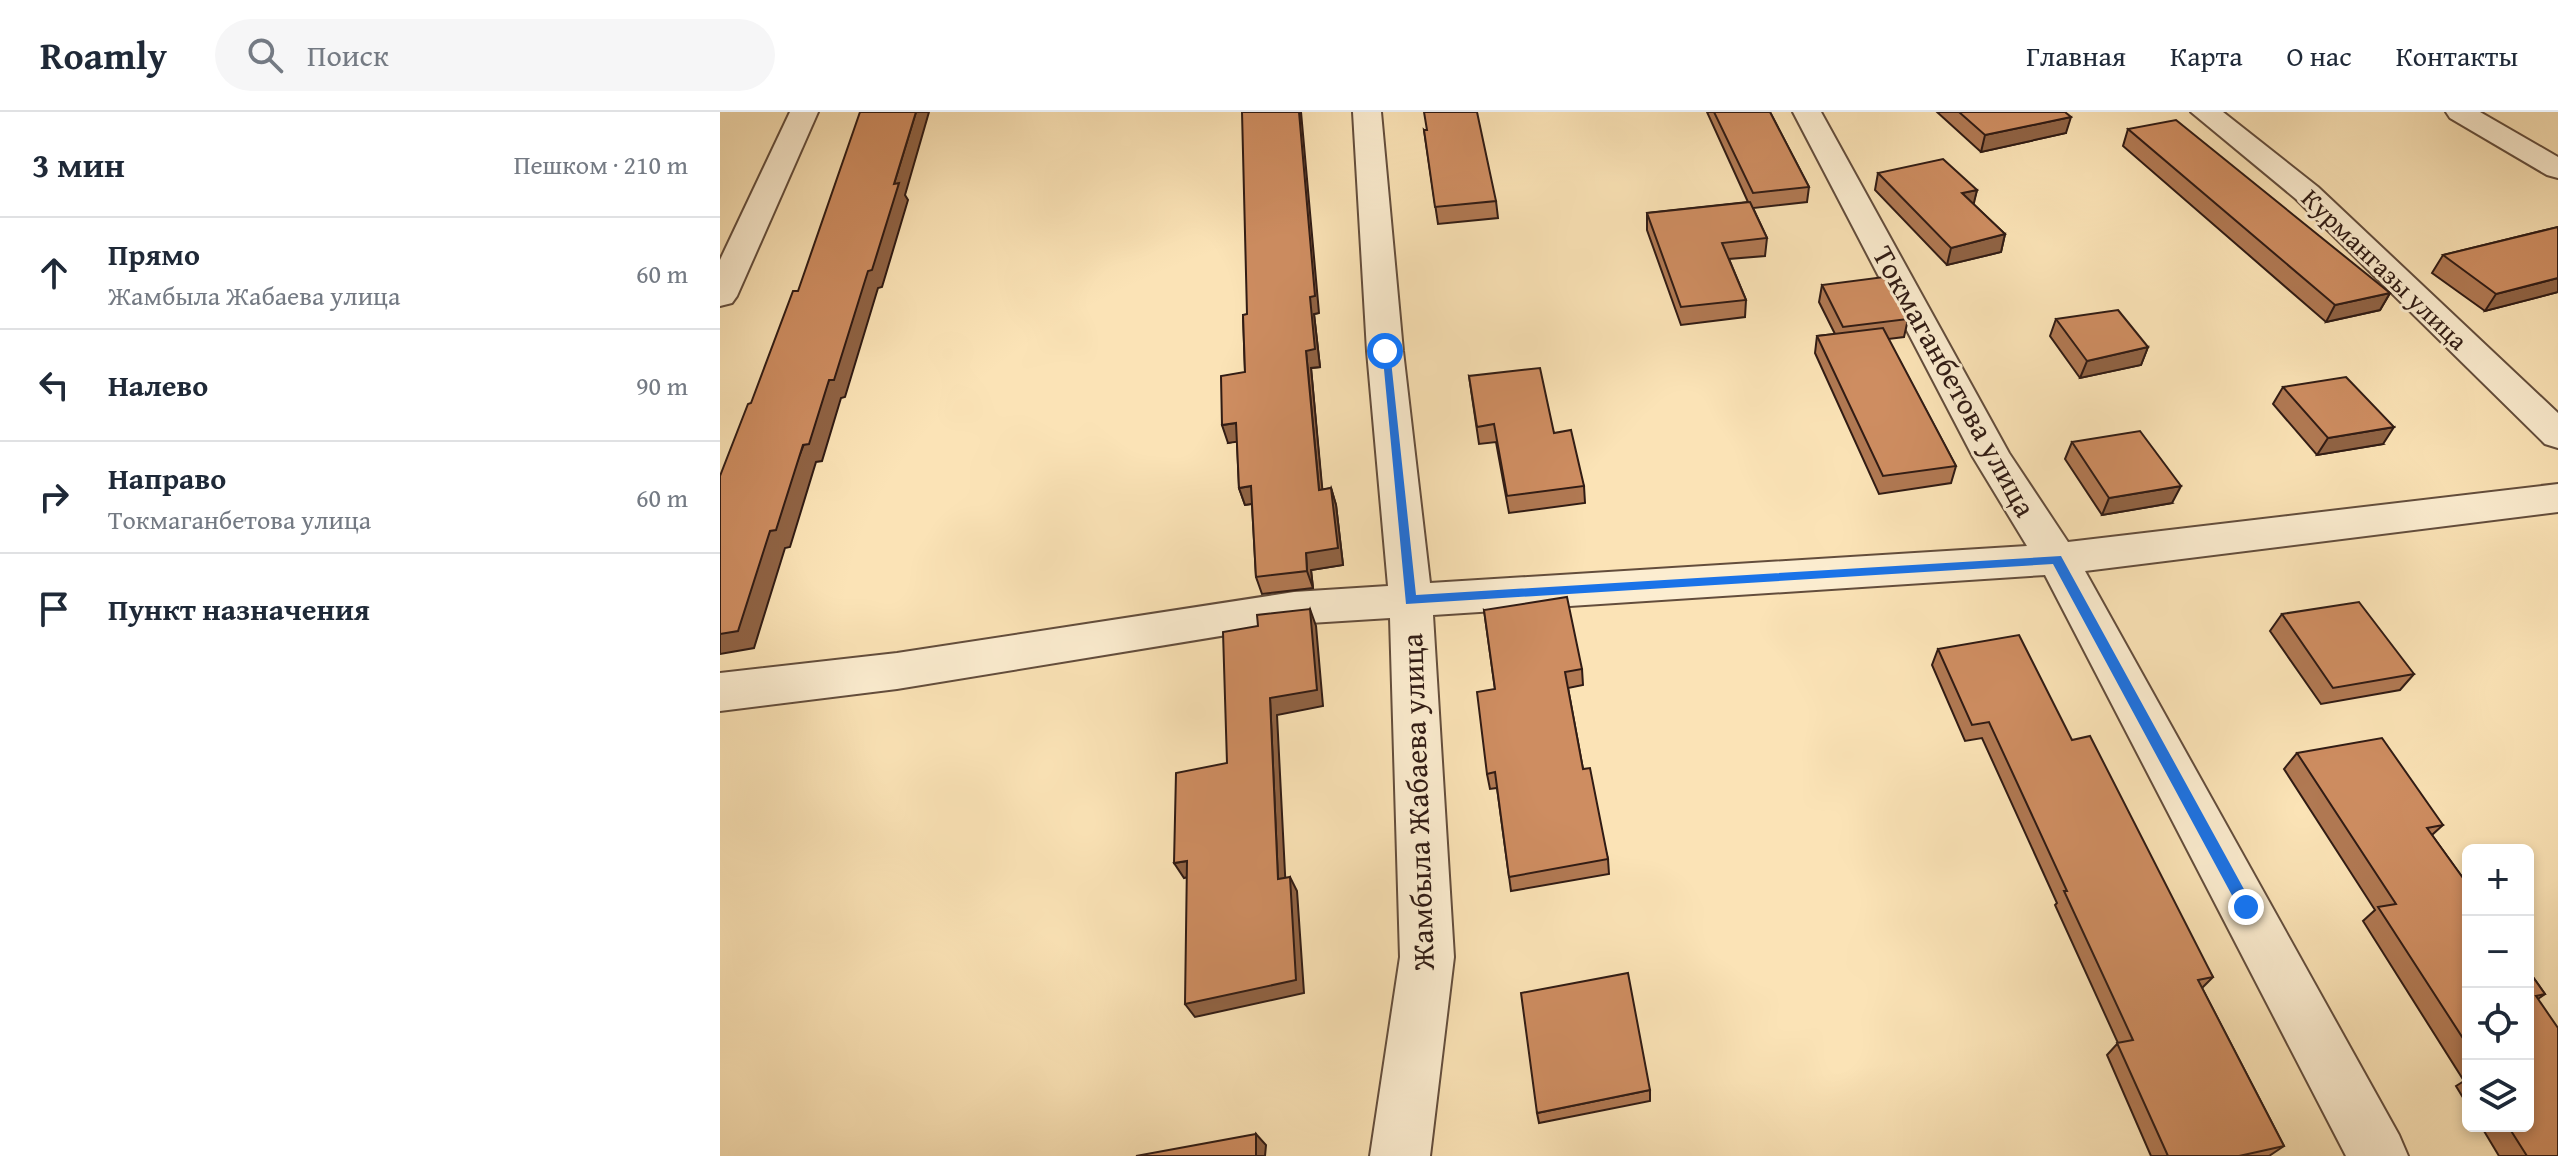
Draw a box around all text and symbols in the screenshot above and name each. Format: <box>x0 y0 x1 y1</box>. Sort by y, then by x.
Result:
search box <box>215 19 775 91</box>
text: Roamly <box>40 27 167 83</box>
icon: search <box>243 33 287 77</box>
text: Поиск <box>307 33 389 77</box>
text: Главная <box>2026 35 2126 76</box>
text: Карта <box>2170 35 2242 76</box>
text: О нас <box>2286 35 2352 76</box>
text: Контакты <box>2396 35 2518 76</box>
text: 3 мин <box>32 140 125 189</box>
text: Пешком · 210 m <box>514 145 688 184</box>
street label: Курмангазы улица <box>2293 179 2477 359</box>
text: Прямо <box>108 232 200 276</box>
street label: Токмаганбетова улица <box>1862 238 2048 525</box>
icon: ahead <box>32 251 76 295</box>
text: 60 m <box>636 254 688 293</box>
text: Жамбыла Жабаева улица <box>108 276 400 315</box>
route start <box>1367 333 1403 369</box>
icon: left <box>32 363 76 407</box>
text: Налево <box>108 363 208 407</box>
text: 90 m <box>636 366 688 405</box>
text: Направо <box>108 456 226 500</box>
icon: right <box>32 475 76 519</box>
text: 60 m <box>636 478 688 517</box>
text: Токмаганбетова улица <box>108 500 371 539</box>
icon: arrive <box>32 587 76 631</box>
text: Пункт назначения <box>108 587 370 631</box>
street label: Жамбыла Жабаева улица <box>1389 632 1445 972</box>
map controls <box>2462 844 2534 1132</box>
button: + <box>2462 844 2534 916</box>
route end <box>2228 889 2264 925</box>
button: − <box>2462 916 2534 988</box>
button: locate <box>2462 988 2534 1060</box>
button: layers <box>2462 1060 2534 1132</box>

